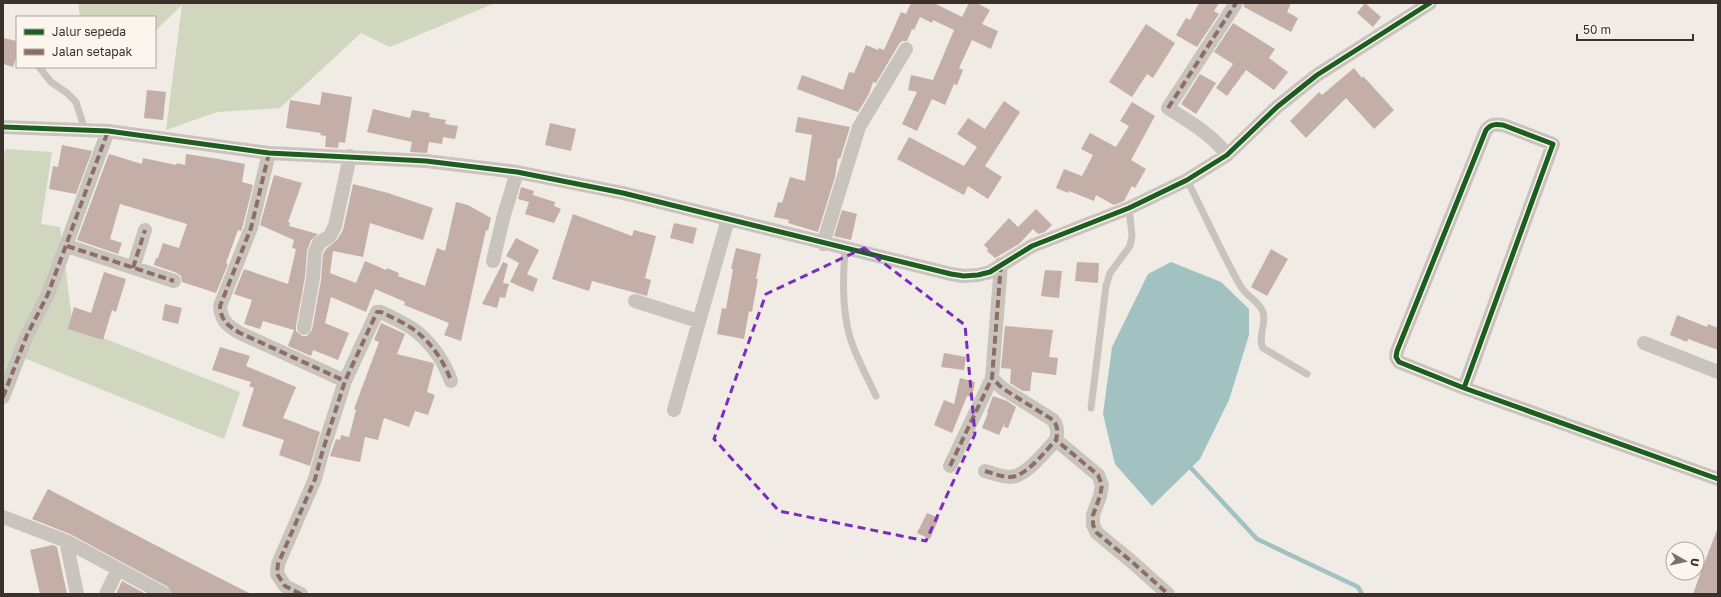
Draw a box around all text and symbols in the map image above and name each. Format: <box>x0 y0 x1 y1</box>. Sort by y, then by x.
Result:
legend <box>16 16 156 68</box>
scale bar <box>1577 16 1693 42</box>
text: 50 m <box>1583 22 1611 37</box>
text: Jalur sepeda <box>52 24 126 39</box>
text: Jalan setapak <box>52 44 133 59</box>
north arrow <box>1665 541 1705 581</box>
text: U <box>1688 558 1702 567</box>

